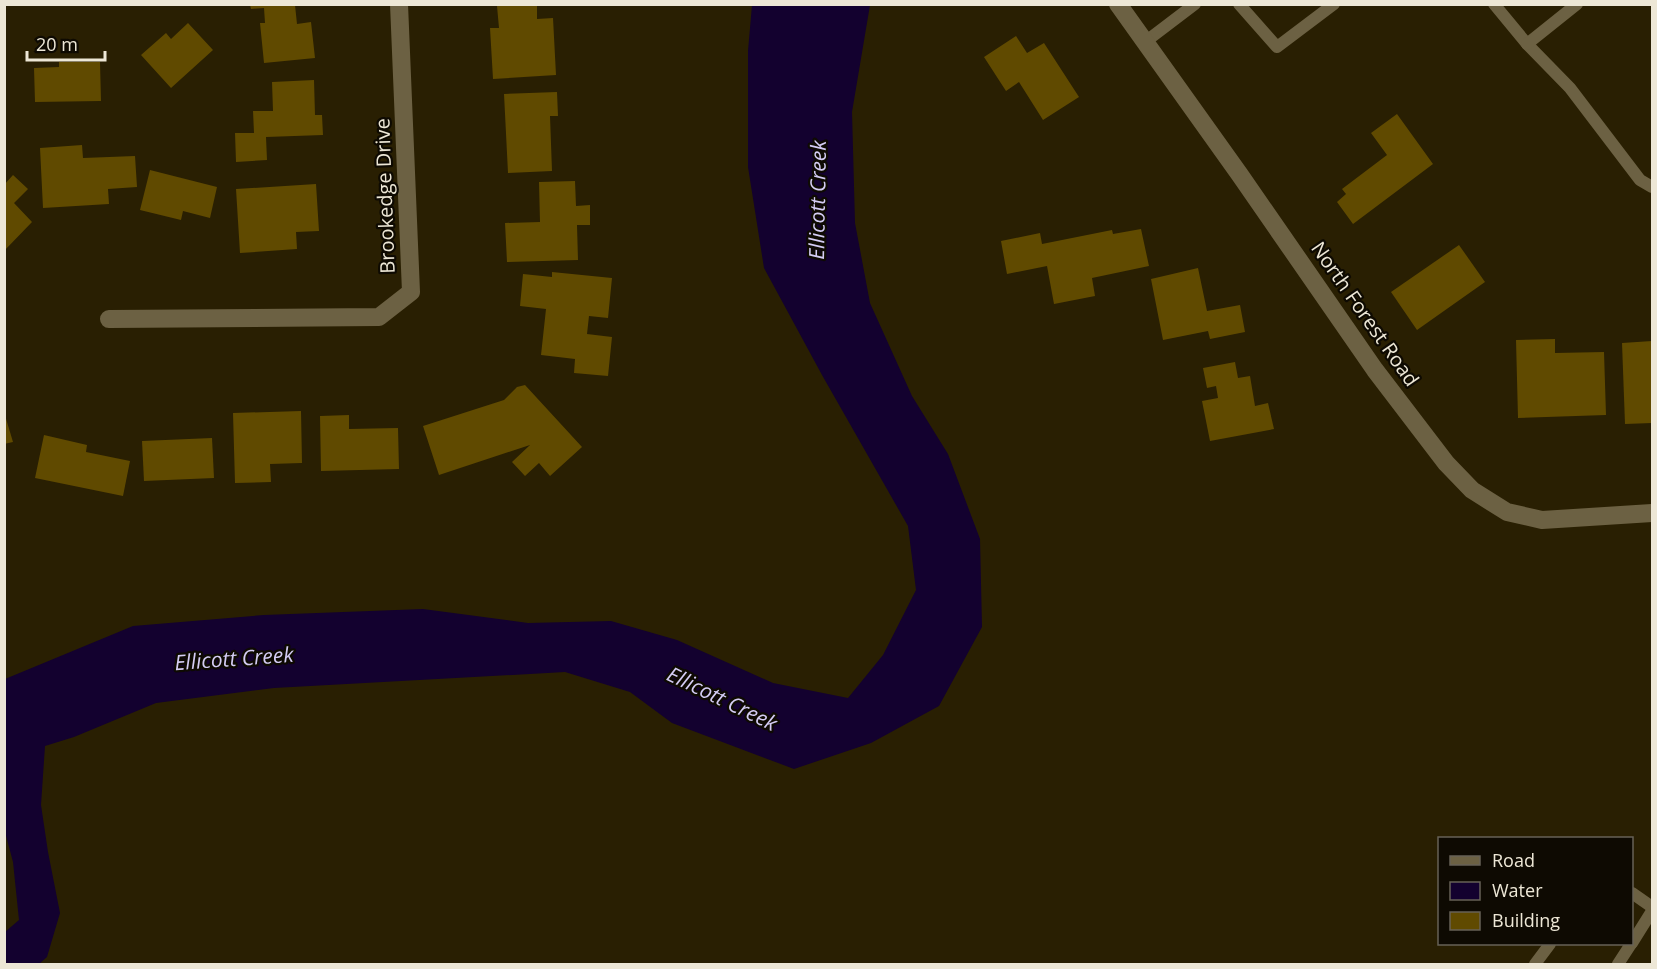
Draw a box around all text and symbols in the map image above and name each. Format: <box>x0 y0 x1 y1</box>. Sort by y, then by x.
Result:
scale bar <box>27 24 105 62</box>
text: 20 m <box>36 32 78 56</box>
street label: Brookedge Drive <box>368 118 401 274</box>
water label: Ellicott Creek <box>802 139 832 260</box>
street label: North Forest Road <box>1305 236 1426 392</box>
water label: Ellicott Creek <box>173 640 295 676</box>
water label: Ellicott Creek <box>663 659 783 737</box>
legend <box>1438 837 1633 945</box>
text: Road <box>1492 848 1535 872</box>
text: Water <box>1492 878 1543 902</box>
text: Building <box>1492 908 1560 932</box>

